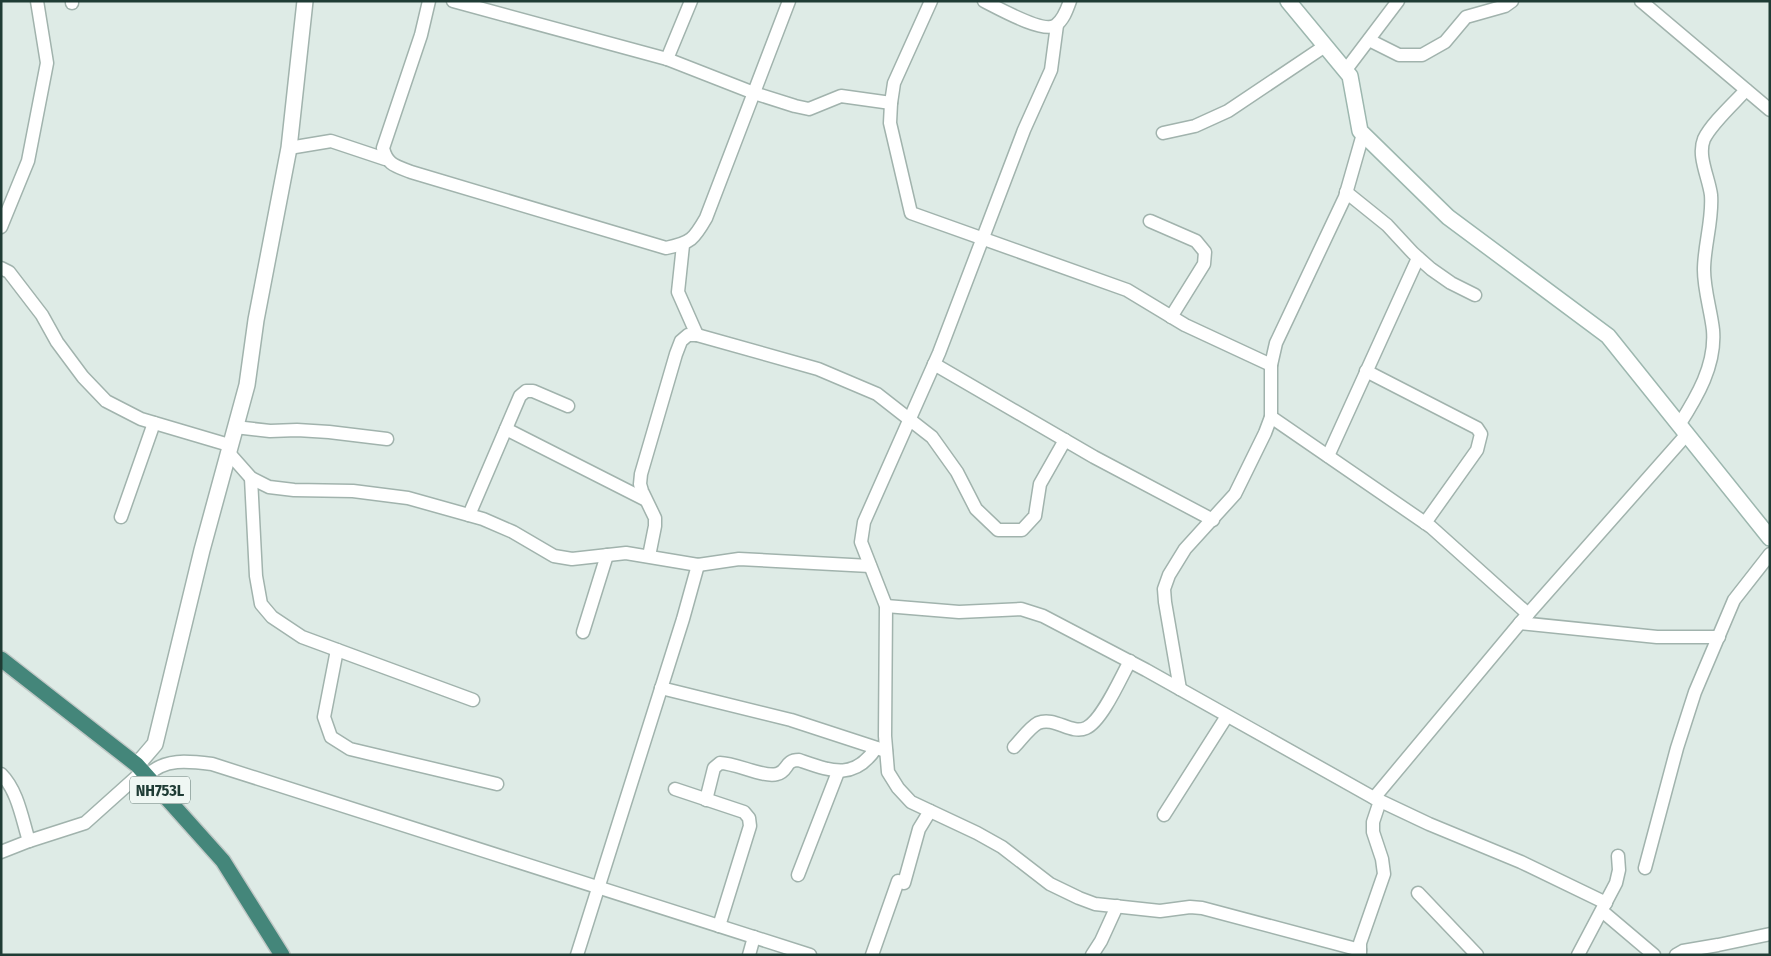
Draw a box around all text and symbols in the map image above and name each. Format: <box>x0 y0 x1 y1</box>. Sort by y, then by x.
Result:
road number: NH753L <box>130 776 190 804</box>

